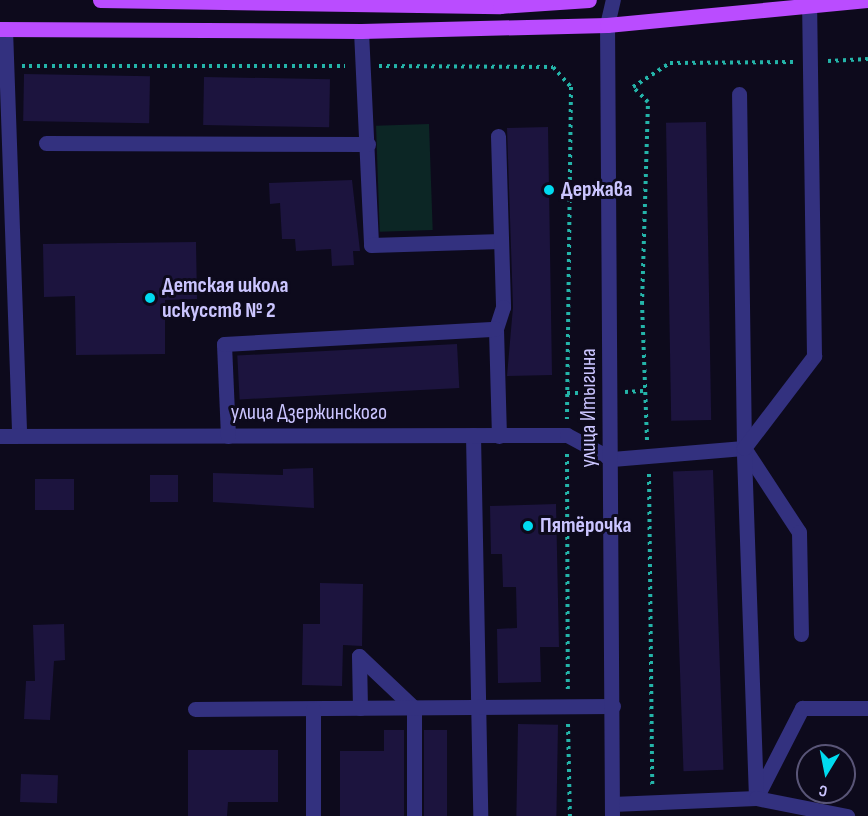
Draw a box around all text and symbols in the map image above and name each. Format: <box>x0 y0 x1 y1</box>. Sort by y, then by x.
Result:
place label: Держава <box>561 177 632 203</box>
marker: Держава <box>542 183 556 197</box>
place label: Детская школа искусств № 2 <box>162 272 289 324</box>
marker: Детская школа искусств № 2 <box>143 291 157 305</box>
street label: улица Итыгина <box>576 348 602 468</box>
street label: улица Дзержинского <box>231 400 387 426</box>
place label: Пятёрочка <box>540 513 631 539</box>
marker: Пятёрочка <box>521 519 535 533</box>
north arrow <box>796 744 856 804</box>
text: С <box>817 780 829 800</box>

